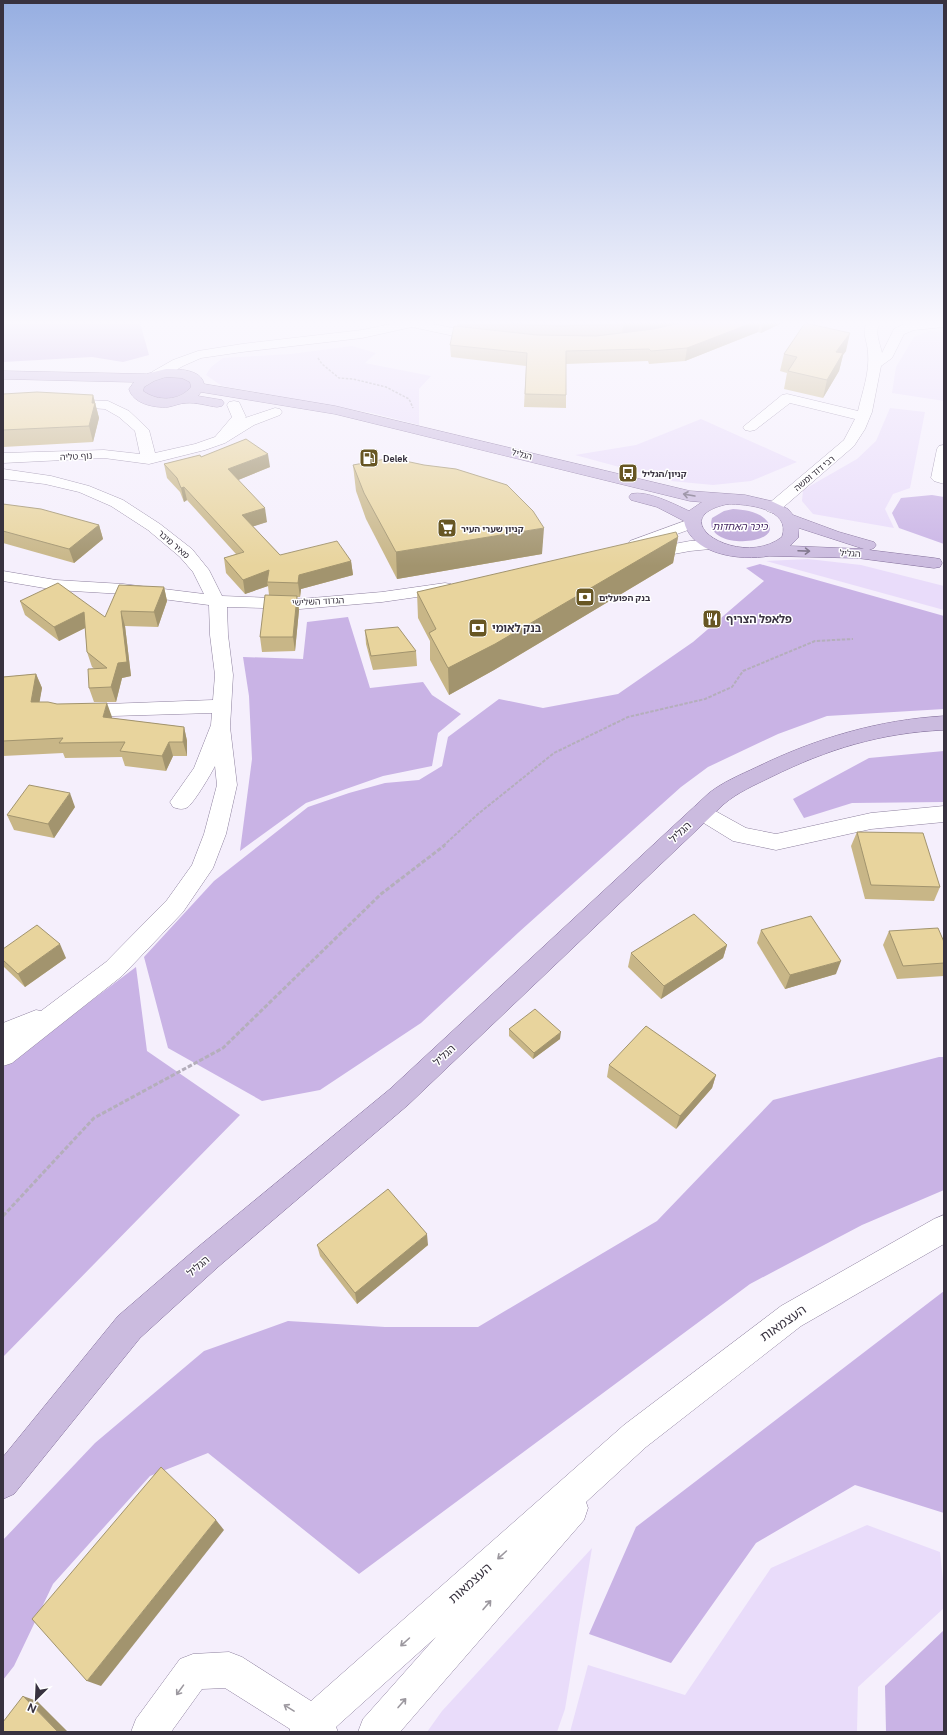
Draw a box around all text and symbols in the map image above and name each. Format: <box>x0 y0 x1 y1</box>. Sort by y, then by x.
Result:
street label: הגליל <box>511 446 533 462</box>
fuel station icon: Delek <box>358 447 380 469</box>
street label: נוף טליה <box>60 450 92 462</box>
place label: Delek <box>383 453 409 464</box>
street label: רבי דוד ומשה <box>791 453 837 493</box>
bus stop icon: קניון/הגליל <box>617 462 639 484</box>
place label: קניון/הגליל <box>642 468 687 479</box>
one-way arrow <box>683 491 696 499</box>
supermarket icon: קניון שערי העיר <box>436 517 458 539</box>
water label: כיכר האחדות <box>712 520 769 532</box>
place label: קניון שערי העיר <box>461 523 524 534</box>
street label: מאיר מיבר <box>156 527 192 561</box>
one-way arrow <box>797 547 810 555</box>
street label: הגליל <box>839 547 861 559</box>
bank icon: בנק הפועלים <box>574 586 596 608</box>
place label: בנק הפועלים <box>599 592 651 603</box>
street label: הגדוד השלישי <box>292 594 344 608</box>
restaurant icon: פלאפל הצריף <box>701 608 723 630</box>
place label: פלאפל הצריף <box>726 613 792 625</box>
bank icon: בנק לאומי <box>467 617 489 639</box>
place label: בנק לאומי <box>492 622 542 634</box>
street label: הגליל <box>667 819 694 845</box>
street label: הגליל <box>431 1042 458 1068</box>
street label: הגליל <box>184 1253 212 1279</box>
street label: העצמאות <box>757 1302 809 1344</box>
one-way arrow <box>496 1551 507 1560</box>
street label: העצמאות <box>445 1560 495 1606</box>
one-way arrow <box>483 1599 492 1610</box>
one-way arrow <box>400 1637 410 1646</box>
north arrow <box>16 1679 56 1719</box>
one-way arrow <box>176 1684 184 1695</box>
one-way arrow <box>397 1698 406 1708</box>
text: N <box>26 1701 38 1715</box>
one-way arrow <box>284 1704 295 1712</box>

